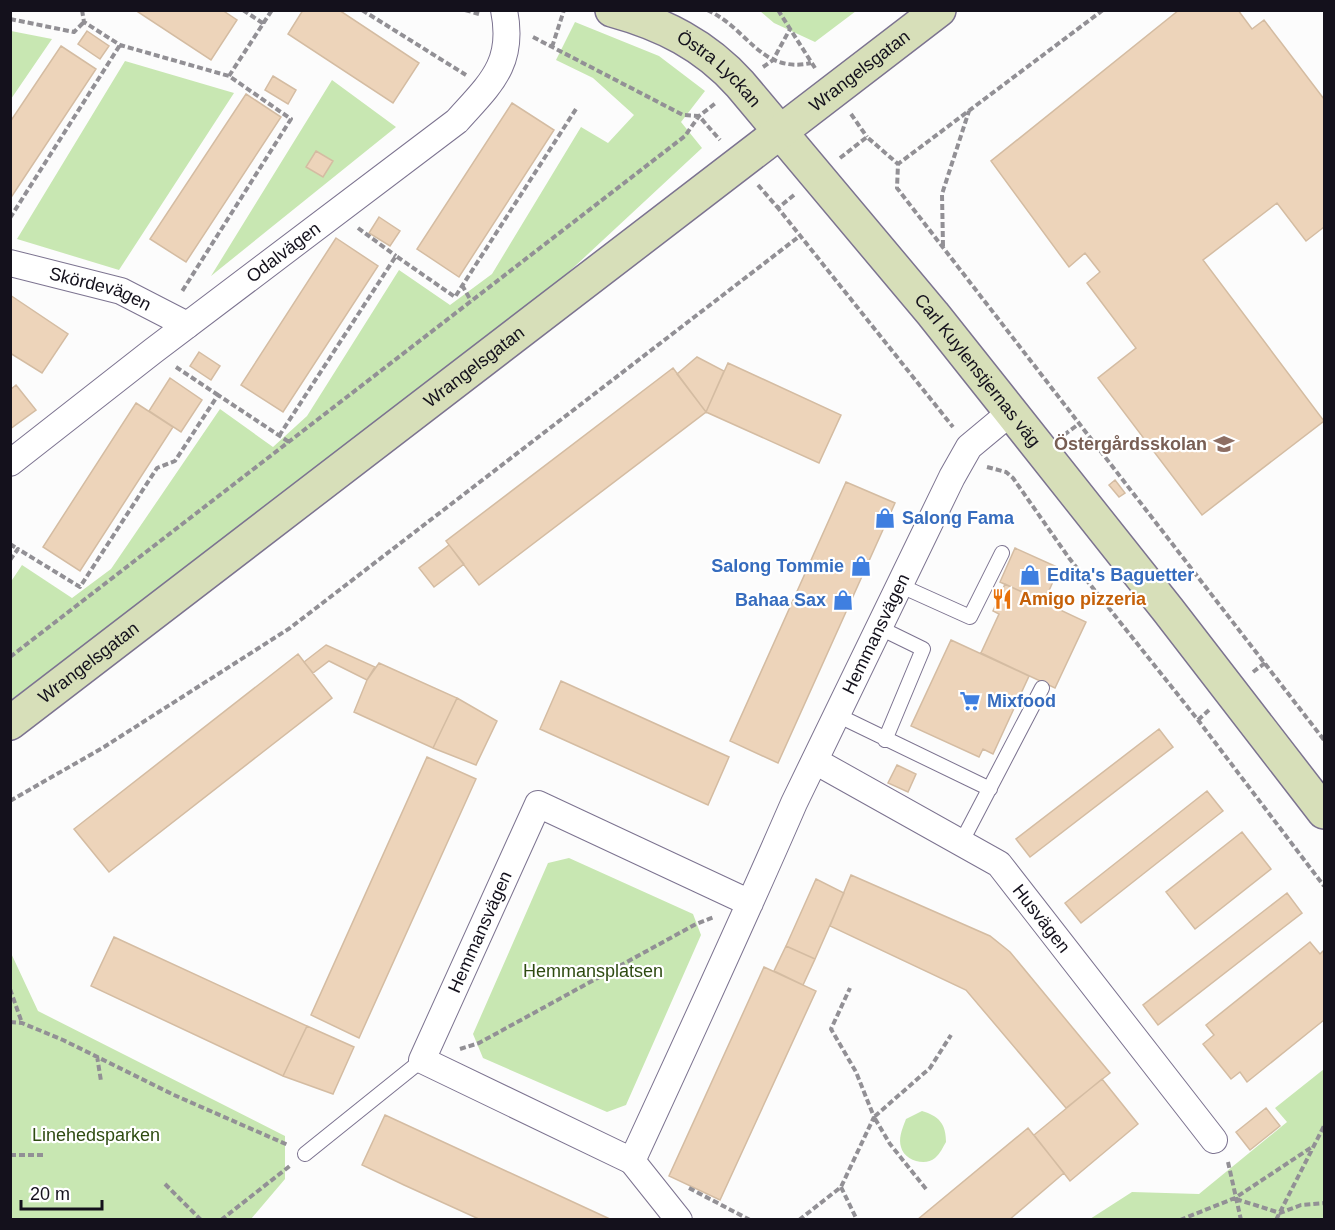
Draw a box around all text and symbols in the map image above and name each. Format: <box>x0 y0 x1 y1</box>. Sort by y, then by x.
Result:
street label: Wrangelsgatan <box>806 26 914 116</box>
street label: Östra Lyckan <box>673 27 765 111</box>
street label: Odalvägen <box>243 218 324 287</box>
street label: Skördevägen <box>47 263 155 315</box>
street label: Carl Kuylenstjernas väg <box>910 290 1045 451</box>
street label: Wrangelsgatan <box>420 322 528 412</box>
school or university icon: Östergårdsskolan <box>1212 432 1236 456</box>
place label: Östergårdsskolan <box>1054 434 1207 454</box>
shop icon: Salong Fama <box>873 506 897 530</box>
place label: Salong Fama <box>902 508 1015 528</box>
shop icon: Salong Tommie <box>849 554 873 578</box>
place label: Salong Tommie <box>711 556 844 576</box>
shop icon: Edita's Baguetter <box>1018 563 1042 587</box>
place label: Edita's Baguetter <box>1047 565 1194 585</box>
street label: Hemmansvägen <box>838 570 914 697</box>
restaurant icon: Amigo pizzeria <box>990 587 1014 611</box>
shop icon: Bahaa Sax <box>831 588 855 612</box>
place label: Amigo pizzeria <box>1019 589 1147 609</box>
place label: Bahaa Sax <box>735 590 826 610</box>
street label: Wrangelsgatan <box>35 618 143 707</box>
supermarket icon: Mixfood <box>958 689 982 713</box>
place label: Mixfood <box>987 691 1056 711</box>
street label: Hemmansvägen <box>444 868 516 996</box>
street label: Husvägen <box>1009 880 1074 957</box>
park label: Hemmansplatsen <box>523 961 663 981</box>
park label: Linehedsparken <box>32 1125 160 1145</box>
scale bar <box>21 1173 102 1211</box>
text: 20 m <box>30 1184 70 1204</box>

